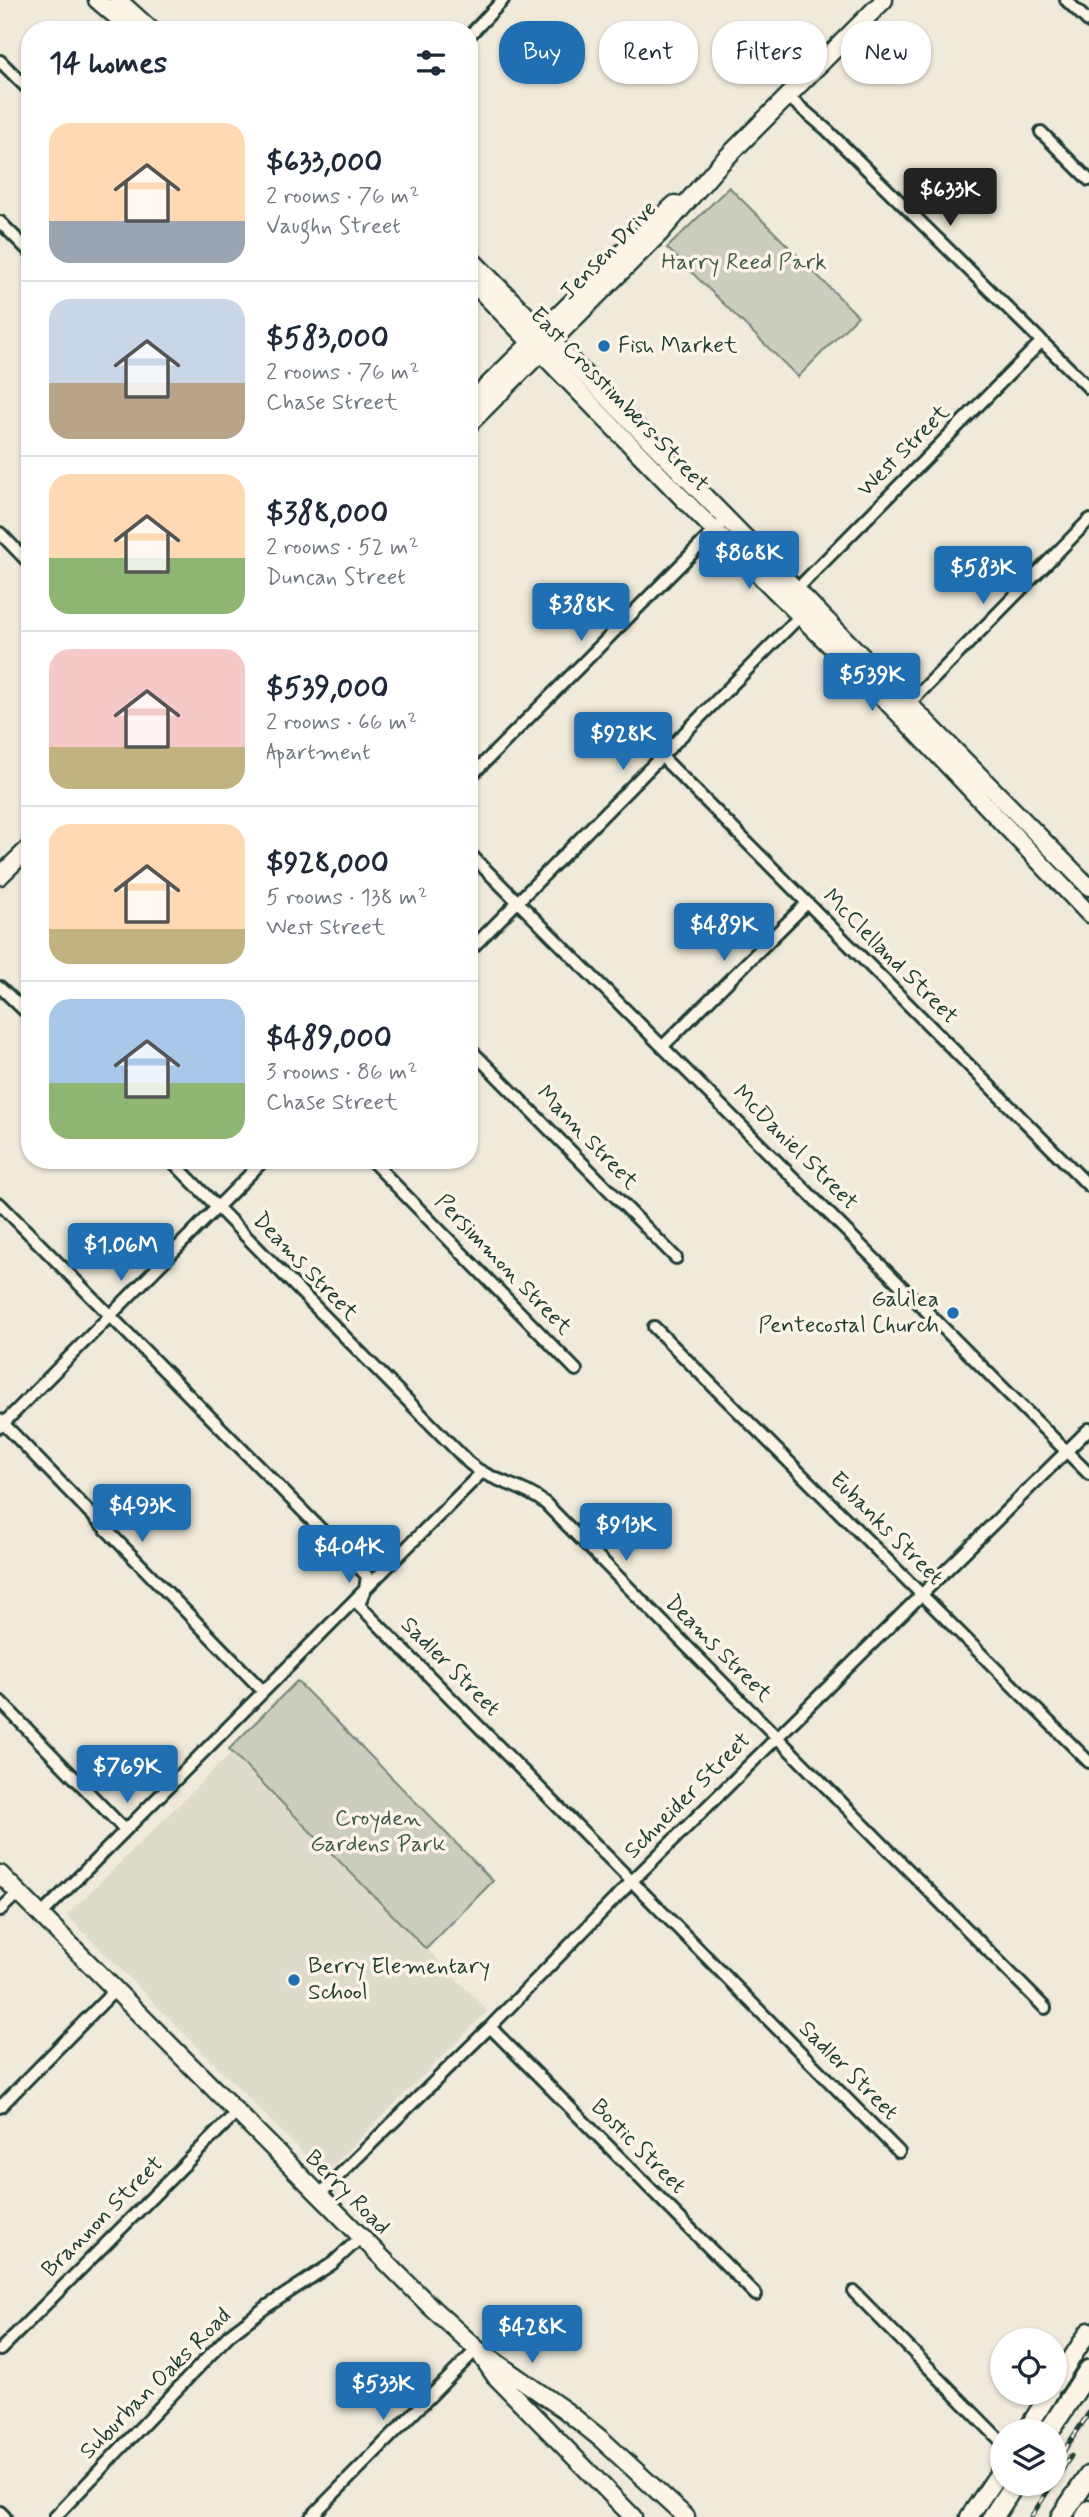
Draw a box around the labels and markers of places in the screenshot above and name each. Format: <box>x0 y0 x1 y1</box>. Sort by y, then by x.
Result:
pin: $633K <box>901 168 999 228</box>
place label: Fish Market <box>618 331 738 361</box>
marker: Fish Market <box>596 338 612 354</box>
pin: $868K <box>700 532 798 591</box>
pin: $583K <box>934 546 1032 606</box>
pin: $388K <box>532 584 630 643</box>
pin: $539K <box>823 654 921 713</box>
pin: $928K <box>574 712 672 772</box>
pin: $489K <box>675 904 773 963</box>
pin: $1.06M <box>64 1224 178 1283</box>
place label: Galilea Pentecostal Church <box>758 1285 939 1341</box>
marker: Galilea Pentecostal Church <box>945 1305 961 1321</box>
pin: $493K <box>93 1484 191 1544</box>
pin: $913K <box>577 1504 675 1563</box>
pin: $404K <box>300 1526 398 1585</box>
pin: $769K <box>78 1745 176 1805</box>
place label: Berry Elementary School <box>308 1952 490 2008</box>
marker: Berry Elementary School <box>286 1972 302 1988</box>
pin: $428K <box>483 2306 581 2365</box>
pin: $533K <box>334 2362 432 2422</box>

